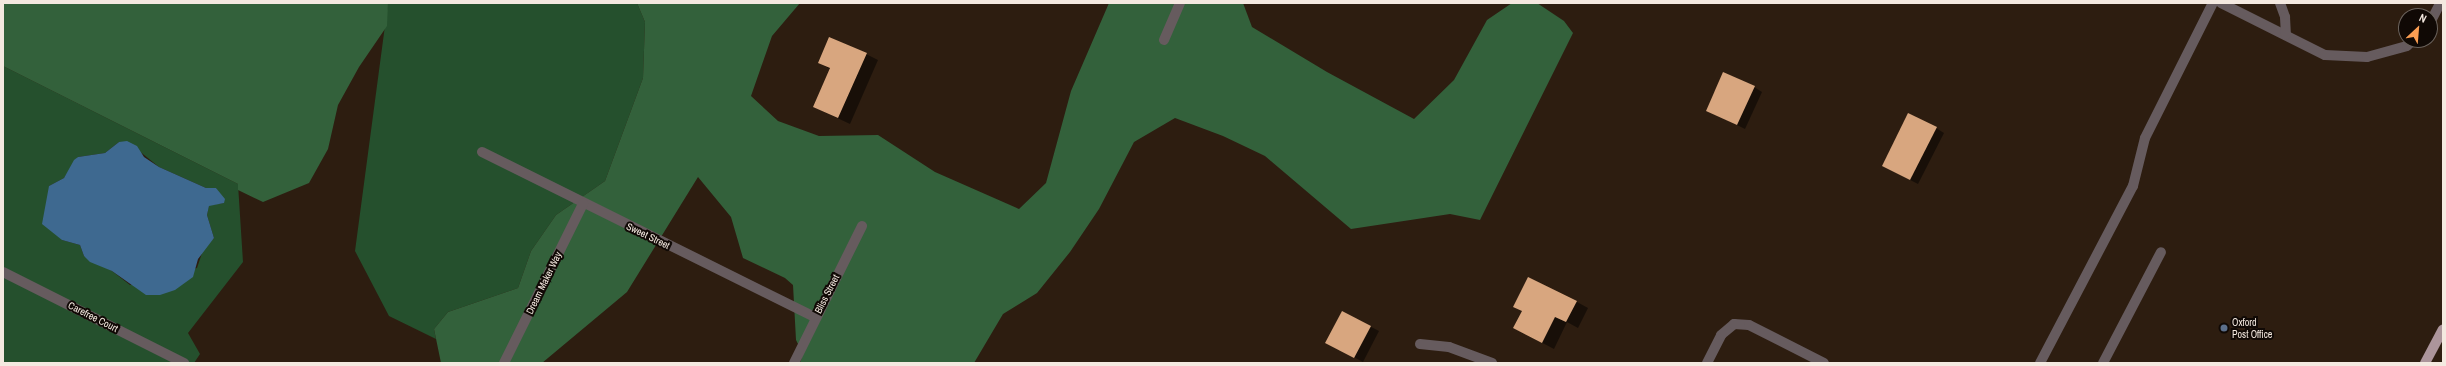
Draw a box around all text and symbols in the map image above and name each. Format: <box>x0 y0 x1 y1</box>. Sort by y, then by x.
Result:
north arrow <box>2398 8 2438 48</box>
text: N <box>2417 10 2429 26</box>
street label: Sweet Street <box>624 220 672 252</box>
street label: Dream Maker Way <box>524 250 564 316</box>
street label: Bliss Street <box>812 273 842 315</box>
street label: Carefree Court <box>66 299 120 335</box>
place label: Oxford Post Office <box>2232 316 2272 340</box>
marker: Oxford Post Office <box>2219 323 2229 333</box>

